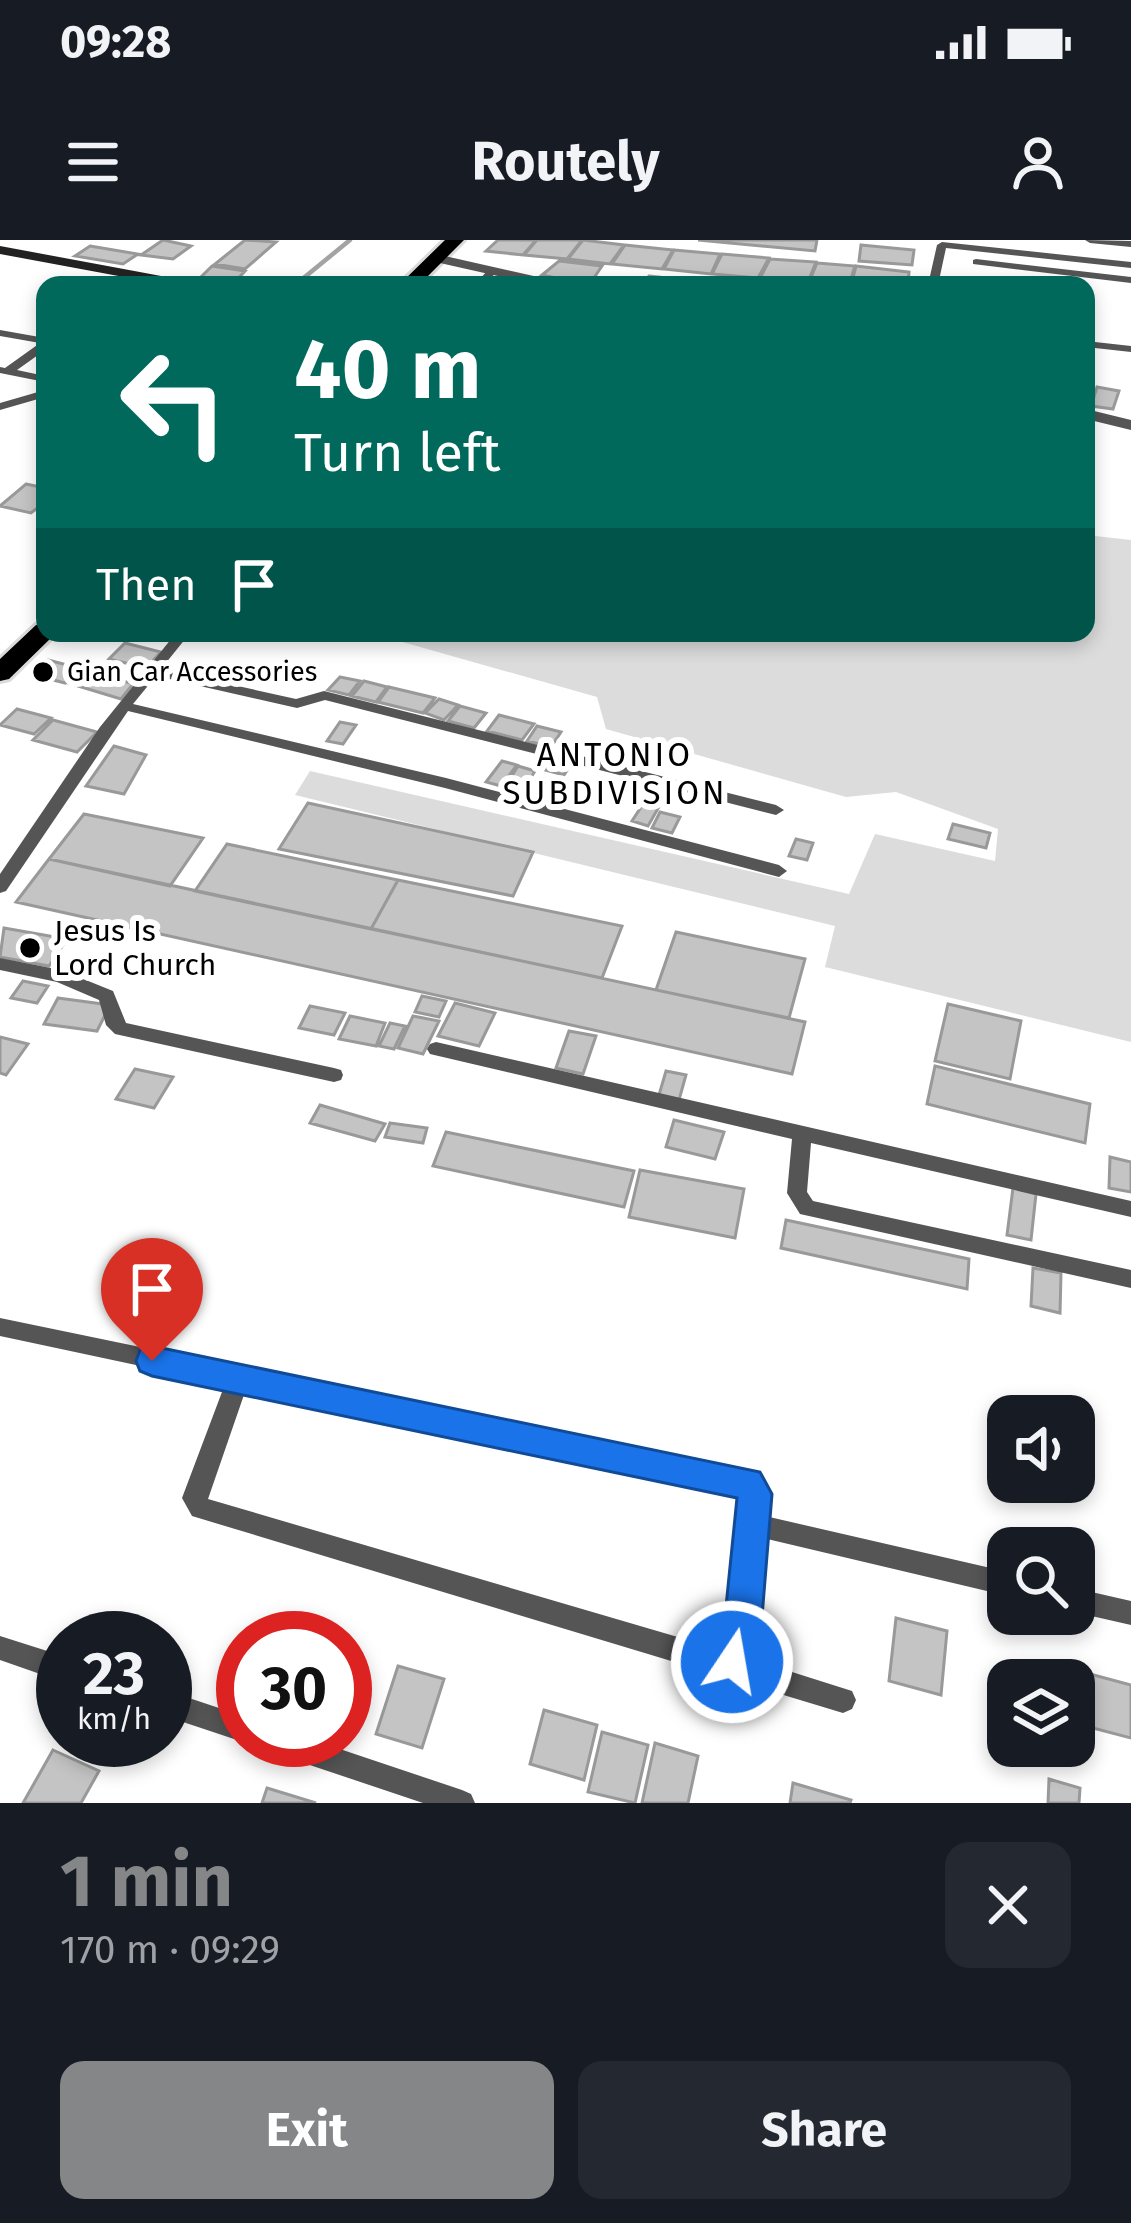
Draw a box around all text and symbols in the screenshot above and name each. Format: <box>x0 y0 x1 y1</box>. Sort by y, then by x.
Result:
text: 09:28 <box>60 15 171 69</box>
icon: menu <box>60 129 126 195</box>
icon: person <box>1005 129 1071 195</box>
text: Routely <box>471 130 660 194</box>
text: 40 m <box>294 319 482 420</box>
icon: left <box>96 324 252 480</box>
text: Turn left <box>294 421 501 485</box>
icon: arrive <box>221 552 287 618</box>
text: Then <box>96 558 197 612</box>
place label: Gian Car Accessories <box>67 656 317 688</box>
marker: Gian Car Accessories <box>30 659 56 685</box>
district label: ANTONIO SUBDIVISION <box>502 735 728 813</box>
place label: Jesus Is Lord Church <box>54 913 216 983</box>
marker: Jesus Is Lord Church <box>17 935 43 961</box>
pin <box>101 1238 203 1361</box>
icon: arrive <box>119 1256 185 1322</box>
map controls <box>987 1395 1095 1767</box>
button: sound <box>987 1395 1095 1503</box>
button: search <box>987 1527 1095 1635</box>
position arrow <box>669 1599 795 1725</box>
speed limit sign: 30 <box>216 1611 372 1767</box>
text: 23 <box>83 1638 145 1710</box>
button: layers <box>987 1659 1095 1767</box>
text: km/h <box>77 1701 151 1737</box>
text: 1 min <box>60 1839 233 1925</box>
button: close <box>945 1842 1071 1968</box>
text: 170 m · 09:29 <box>60 1927 280 1973</box>
button: Exit <box>60 2061 554 2199</box>
button: Share <box>578 2061 1071 2199</box>

